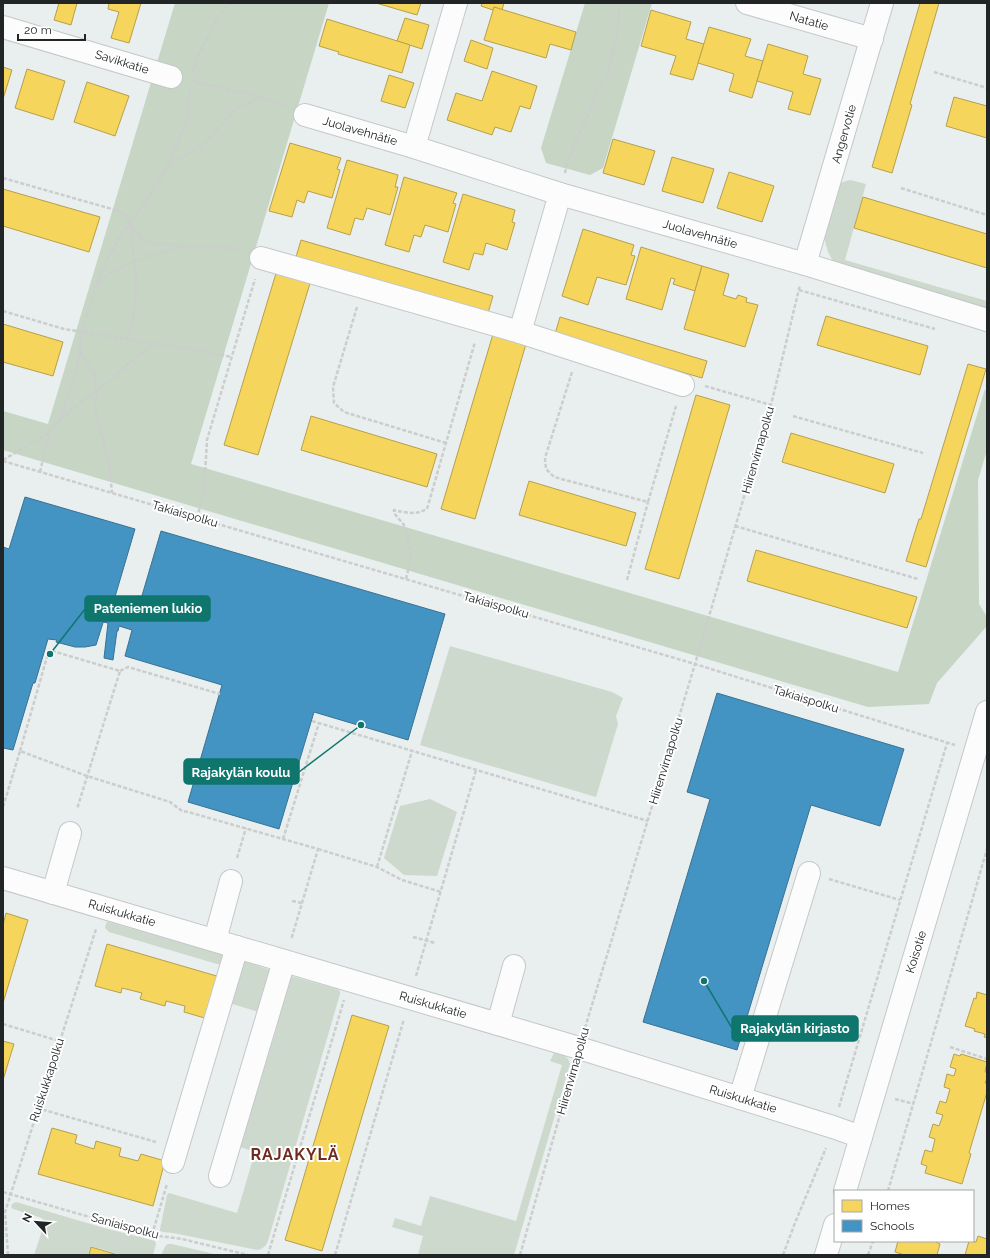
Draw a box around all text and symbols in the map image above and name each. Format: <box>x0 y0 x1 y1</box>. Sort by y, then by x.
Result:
street label: Natatie <box>788 9 830 33</box>
scale bar <box>18 16 85 42</box>
text: 20 m <box>24 23 52 37</box>
street label: Savikkatie <box>93 47 151 77</box>
street label: Angervotie <box>829 103 859 165</box>
street label: Juolavehnätie <box>321 114 399 148</box>
street label: Juolavehnätie <box>661 217 739 251</box>
street label: Hiirenvirnapolku <box>739 405 777 495</box>
street label: Takiaispolku <box>150 498 220 530</box>
street label: Takiaispolku <box>461 589 531 621</box>
callout: Pateniemen lukio <box>85 596 210 621</box>
text: Pateniemen lukio <box>94 601 202 616</box>
street label: Takiaispolku <box>772 682 840 716</box>
street label: Hiirenvirnapolku <box>646 716 686 806</box>
callout: Rajakylän koulu <box>184 759 299 784</box>
text: Rajakylän koulu <box>192 765 290 780</box>
street label: Ruiskukkatie <box>87 897 157 929</box>
street label: Koisotie <box>903 929 929 975</box>
street label: Ruiskukkatie <box>398 989 468 1021</box>
callout: Rajakylän kirjasto <box>732 1016 858 1041</box>
text: Rajakylän kirjasto <box>740 1021 850 1036</box>
street label: Hiirenvirnapolku <box>554 1026 592 1116</box>
street label: Ruiskukkapolku <box>27 1036 67 1124</box>
street label: Ruiskukkatie <box>708 1082 778 1116</box>
district label: RAJAKYLÄ <box>250 1144 340 1164</box>
legend <box>834 1190 974 1242</box>
text: Homes <box>870 1199 910 1213</box>
north arrow <box>16 1202 56 1242</box>
street label: Saniaispolku <box>90 1210 160 1242</box>
text: N <box>20 1211 35 1224</box>
text: Schools <box>870 1219 914 1233</box>

